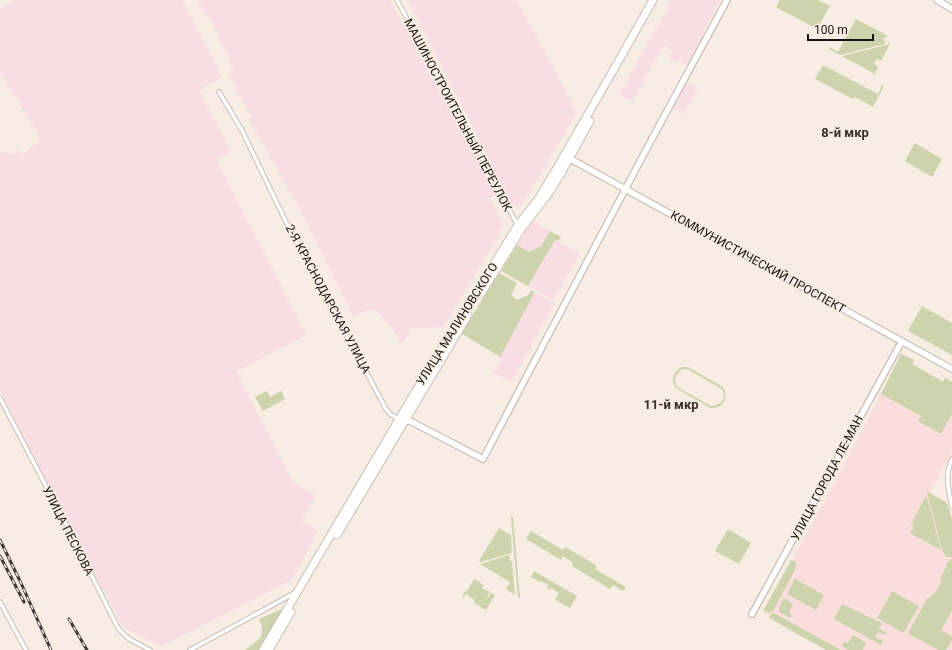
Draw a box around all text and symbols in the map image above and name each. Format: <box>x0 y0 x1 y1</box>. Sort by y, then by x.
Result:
street label: МАШИНОСТРОИТЕЛЬНЫЙ ПЕРЕУЛОК <box>401 16 516 214</box>
scale bar <box>808 16 873 42</box>
text: 100 m <box>814 23 848 37</box>
district label: 8-й мкр <box>821 125 869 140</box>
street label: КОММУНИСТИЧЕСКИЙ ПРОСПЕКТ <box>668 207 848 316</box>
street label: 2-Я КРАСНОДАРСКАЯ УЛИЦА <box>283 222 373 376</box>
street label: УЛИЦА МАЛИНОВСКОГО <box>413 260 501 388</box>
district label: 11-й мкр <box>643 397 699 412</box>
street label: УЛИЦА ГОРОДА ЛЕ-МАН <box>788 413 866 543</box>
street label: УЛИЦА ПЕСКОВА <box>39 484 97 578</box>

